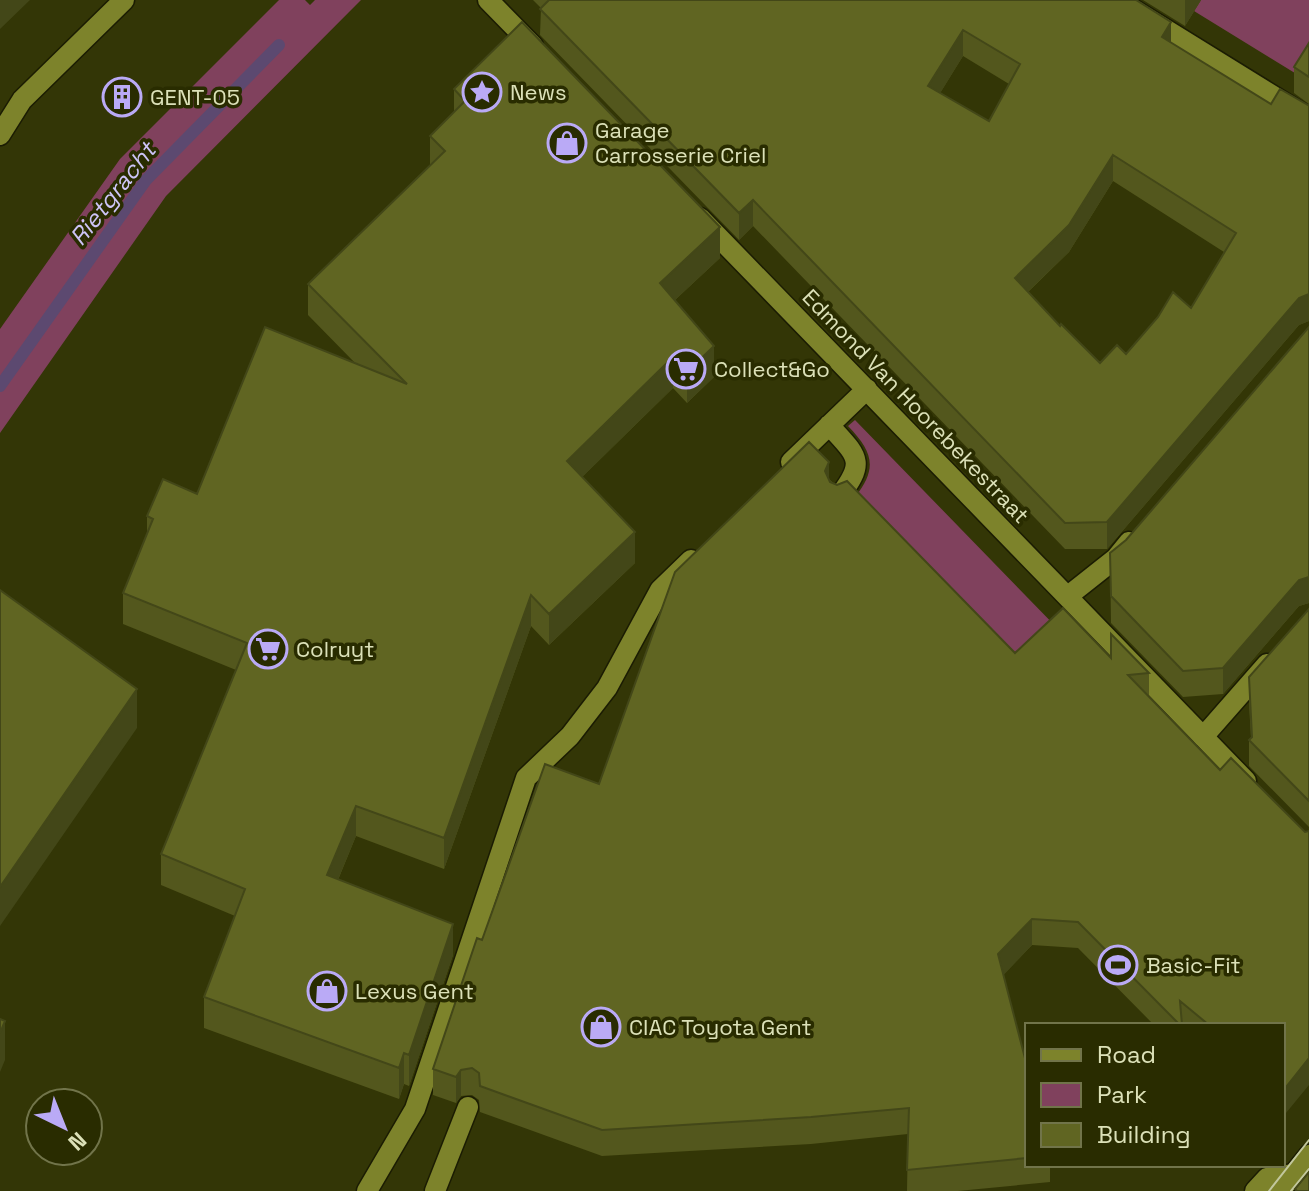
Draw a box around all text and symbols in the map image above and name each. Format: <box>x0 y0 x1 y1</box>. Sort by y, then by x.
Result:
place icon: News <box>461 71 503 113</box>
building icon: GENT-05 <box>101 76 143 118</box>
place label: News <box>510 78 567 106</box>
place label: GENT-05 <box>150 83 240 111</box>
place label: Garage Carrosserie Criel <box>595 116 766 169</box>
shop icon: Garage Carrosserie Criel <box>546 122 588 164</box>
water label: Rietgracht <box>63 134 164 252</box>
street label: Edmond Van Hoorebekestraat <box>797 283 1035 529</box>
supermarket icon: Collect&Go <box>665 348 707 390</box>
place label: Collect&Go <box>714 355 830 383</box>
supermarket icon: Colruyt <box>247 628 289 670</box>
place label: Colruyt <box>296 635 374 663</box>
sports icon: Basic-Fit <box>1097 944 1139 986</box>
place label: Basic-Fit <box>1146 951 1241 979</box>
shop icon: Lexus Gent <box>306 970 348 1012</box>
place label: Lexus Gent <box>355 977 474 1005</box>
shop icon: CIAC Toyota Gent <box>580 1006 622 1048</box>
place label: CIAC Toyota Gent <box>629 1013 812 1041</box>
legend <box>1025 1023 1285 1167</box>
text: Road <box>1097 1039 1156 1070</box>
text: Park <box>1097 1079 1147 1110</box>
north arrow <box>24 1087 104 1167</box>
text: Building <box>1097 1119 1191 1150</box>
text: N <box>63 1126 93 1157</box>

